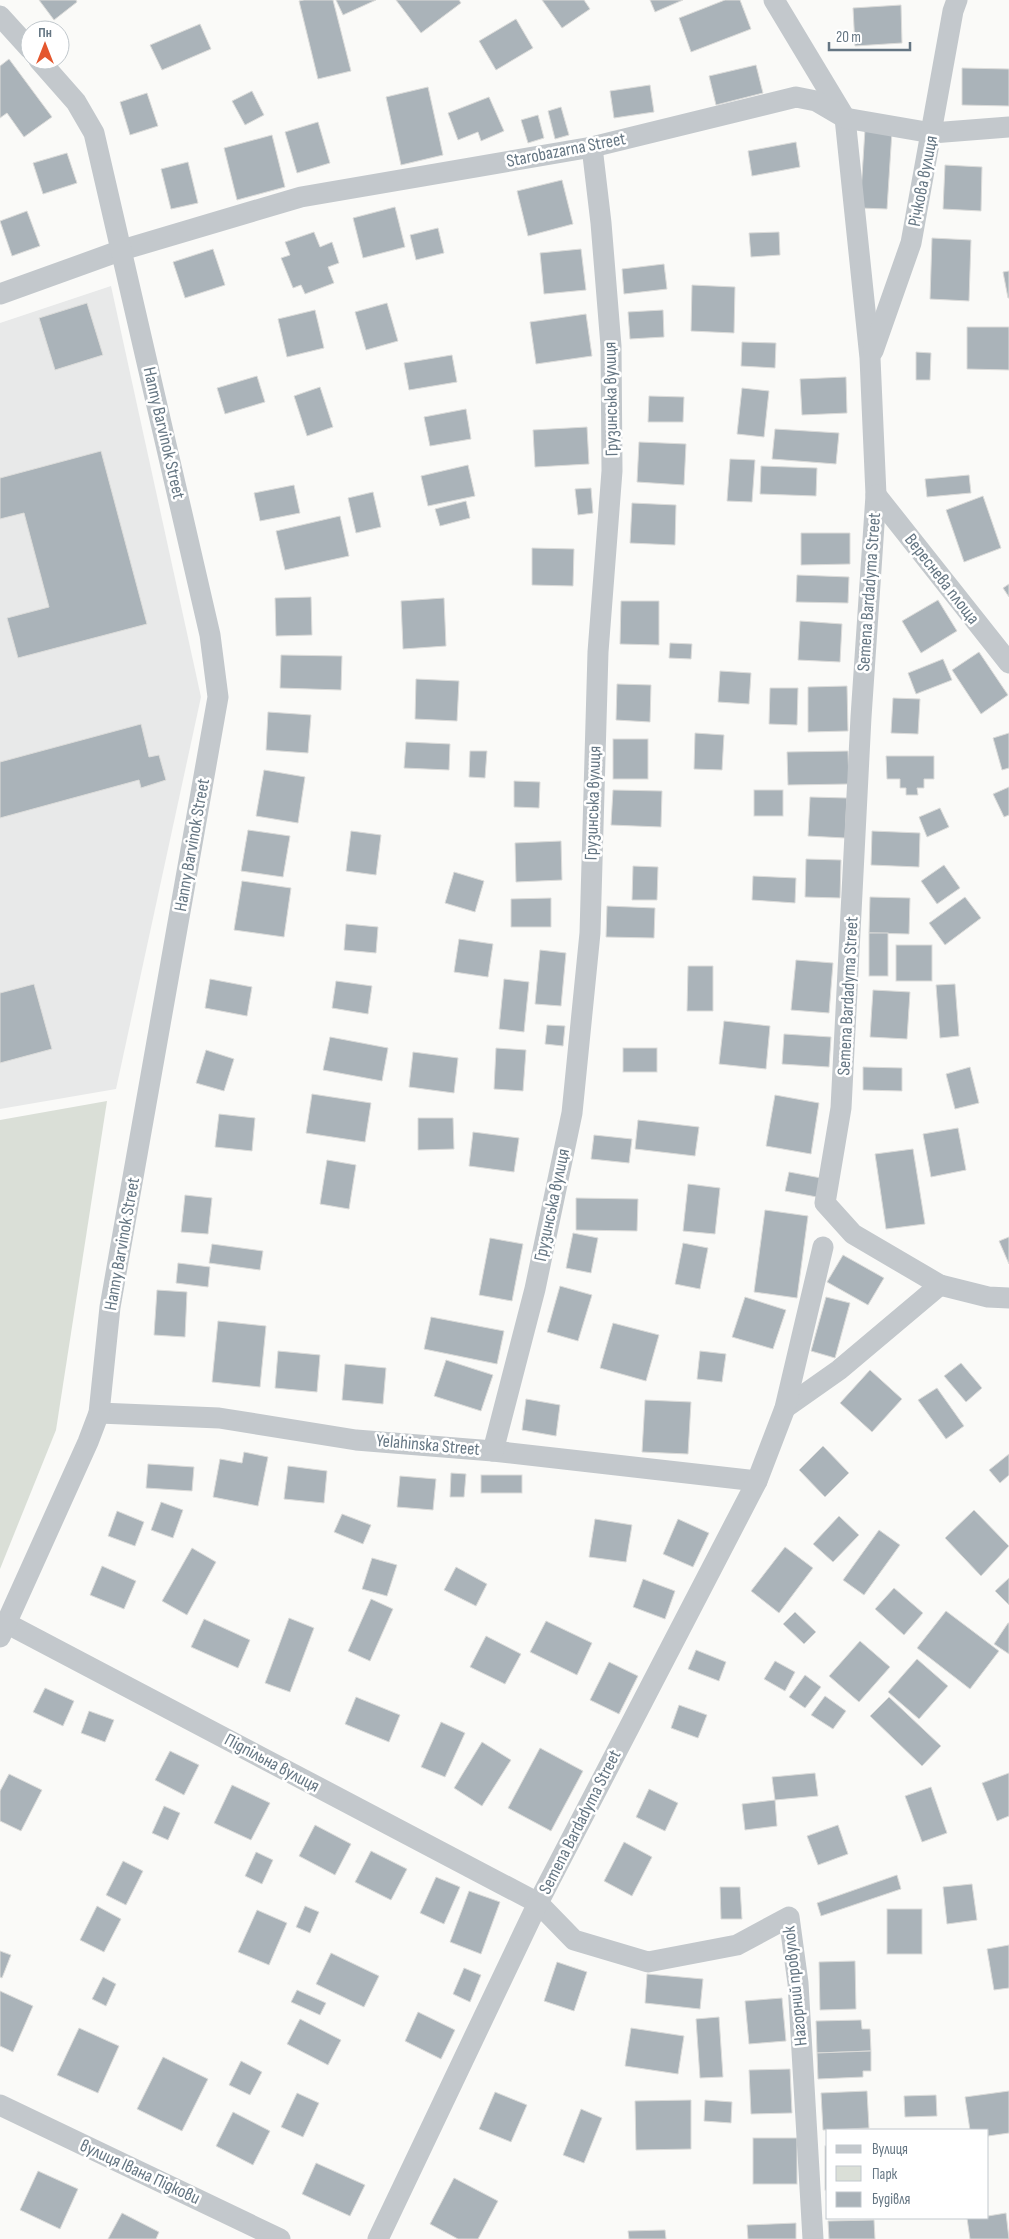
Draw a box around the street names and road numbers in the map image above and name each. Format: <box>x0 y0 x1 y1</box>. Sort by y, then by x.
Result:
street label: Starobazarna Street <box>505 128 628 172</box>
street label: Річкова вулиця <box>904 134 942 228</box>
street label: Грузинська вулиця <box>600 342 622 456</box>
street label: Hanny Barvinok Street <box>139 365 190 502</box>
street label: Semena Bardadyma Street <box>853 511 885 672</box>
street label: Вереснева площа <box>900 530 984 628</box>
street label: Грузинська вулиця <box>581 745 605 861</box>
street label: Hanny Barvinok Street <box>170 776 214 913</box>
street label: Semena Bardadyma Street <box>833 915 863 1076</box>
street label: Грузинська вулиця <box>530 1147 574 1263</box>
street label: Hanny Barvinok Street <box>100 1175 144 1312</box>
street label: Yelahinska Street <box>375 1430 481 1460</box>
street label: Підпільна вулиця <box>221 1729 323 1797</box>
street label: Semena Bardadyma Street <box>534 1746 626 1898</box>
street label: Нагорний провулок <box>778 1925 812 2047</box>
street label: вулиця Івана Підкови <box>77 2135 203 2209</box>

